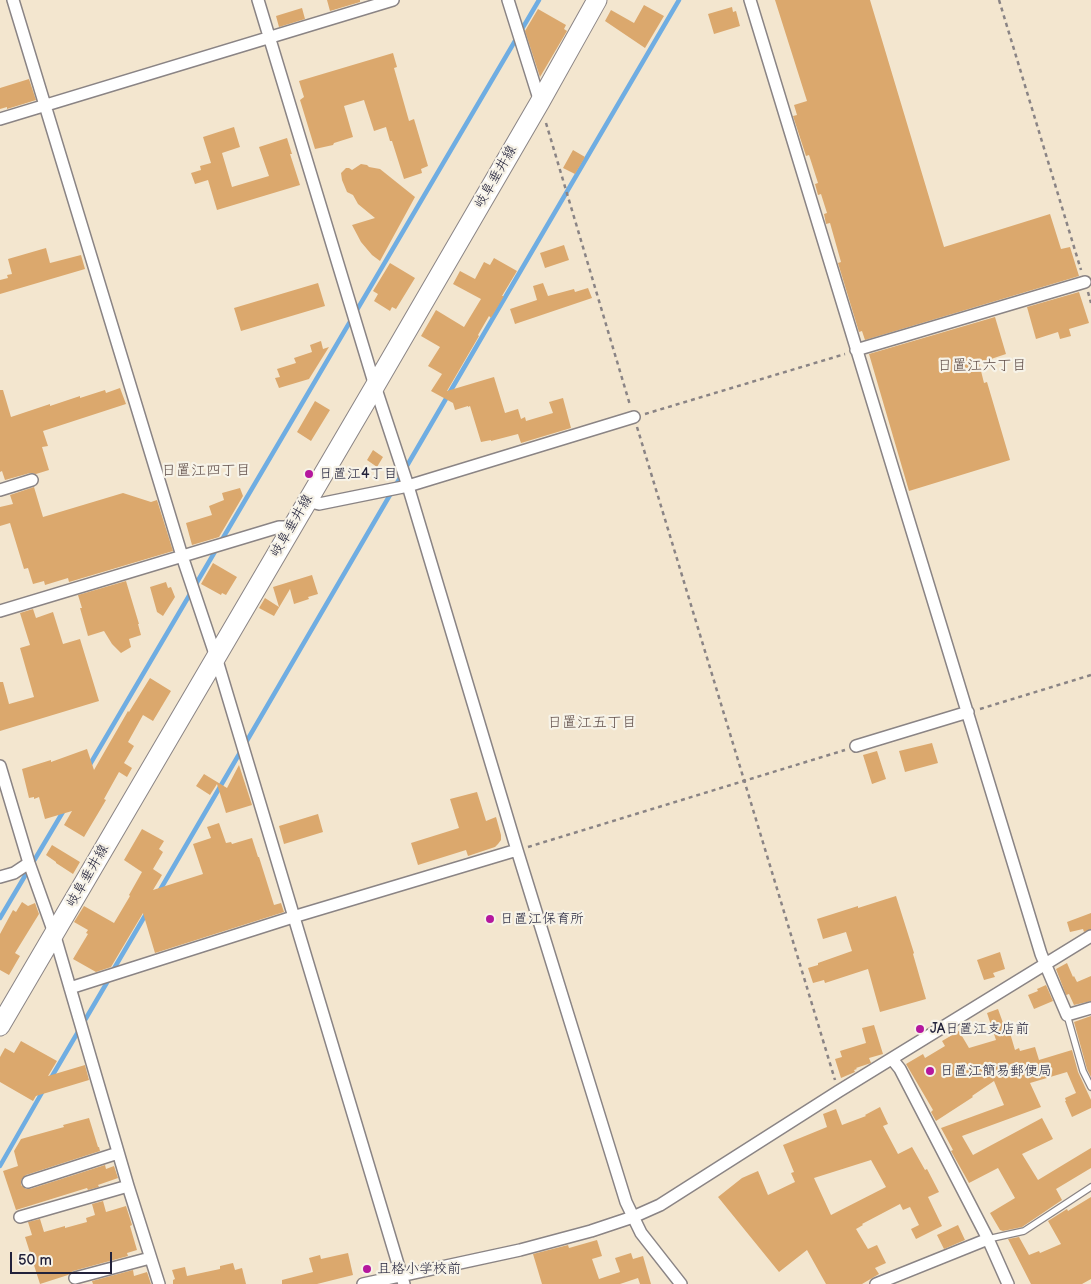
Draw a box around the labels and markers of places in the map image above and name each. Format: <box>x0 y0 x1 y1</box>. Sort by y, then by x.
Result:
place label: 日置江4丁目 <box>319 466 398 482</box>
marker: 日置江4丁目 <box>303 468 315 480</box>
place label: 日置江保育所 <box>500 911 584 927</box>
marker: 日置江保育所 <box>484 913 496 925</box>
place label: JA日置江支店前 <box>930 1021 1029 1037</box>
marker: JA日置江支店前 <box>914 1023 926 1035</box>
place label: 日置江簡易郵便局 <box>940 1063 1052 1079</box>
marker: 日置江簡易郵便局 <box>924 1065 936 1077</box>
place label: 且格小学校前 <box>377 1261 461 1277</box>
marker: 且格小学校前 <box>361 1263 373 1275</box>

